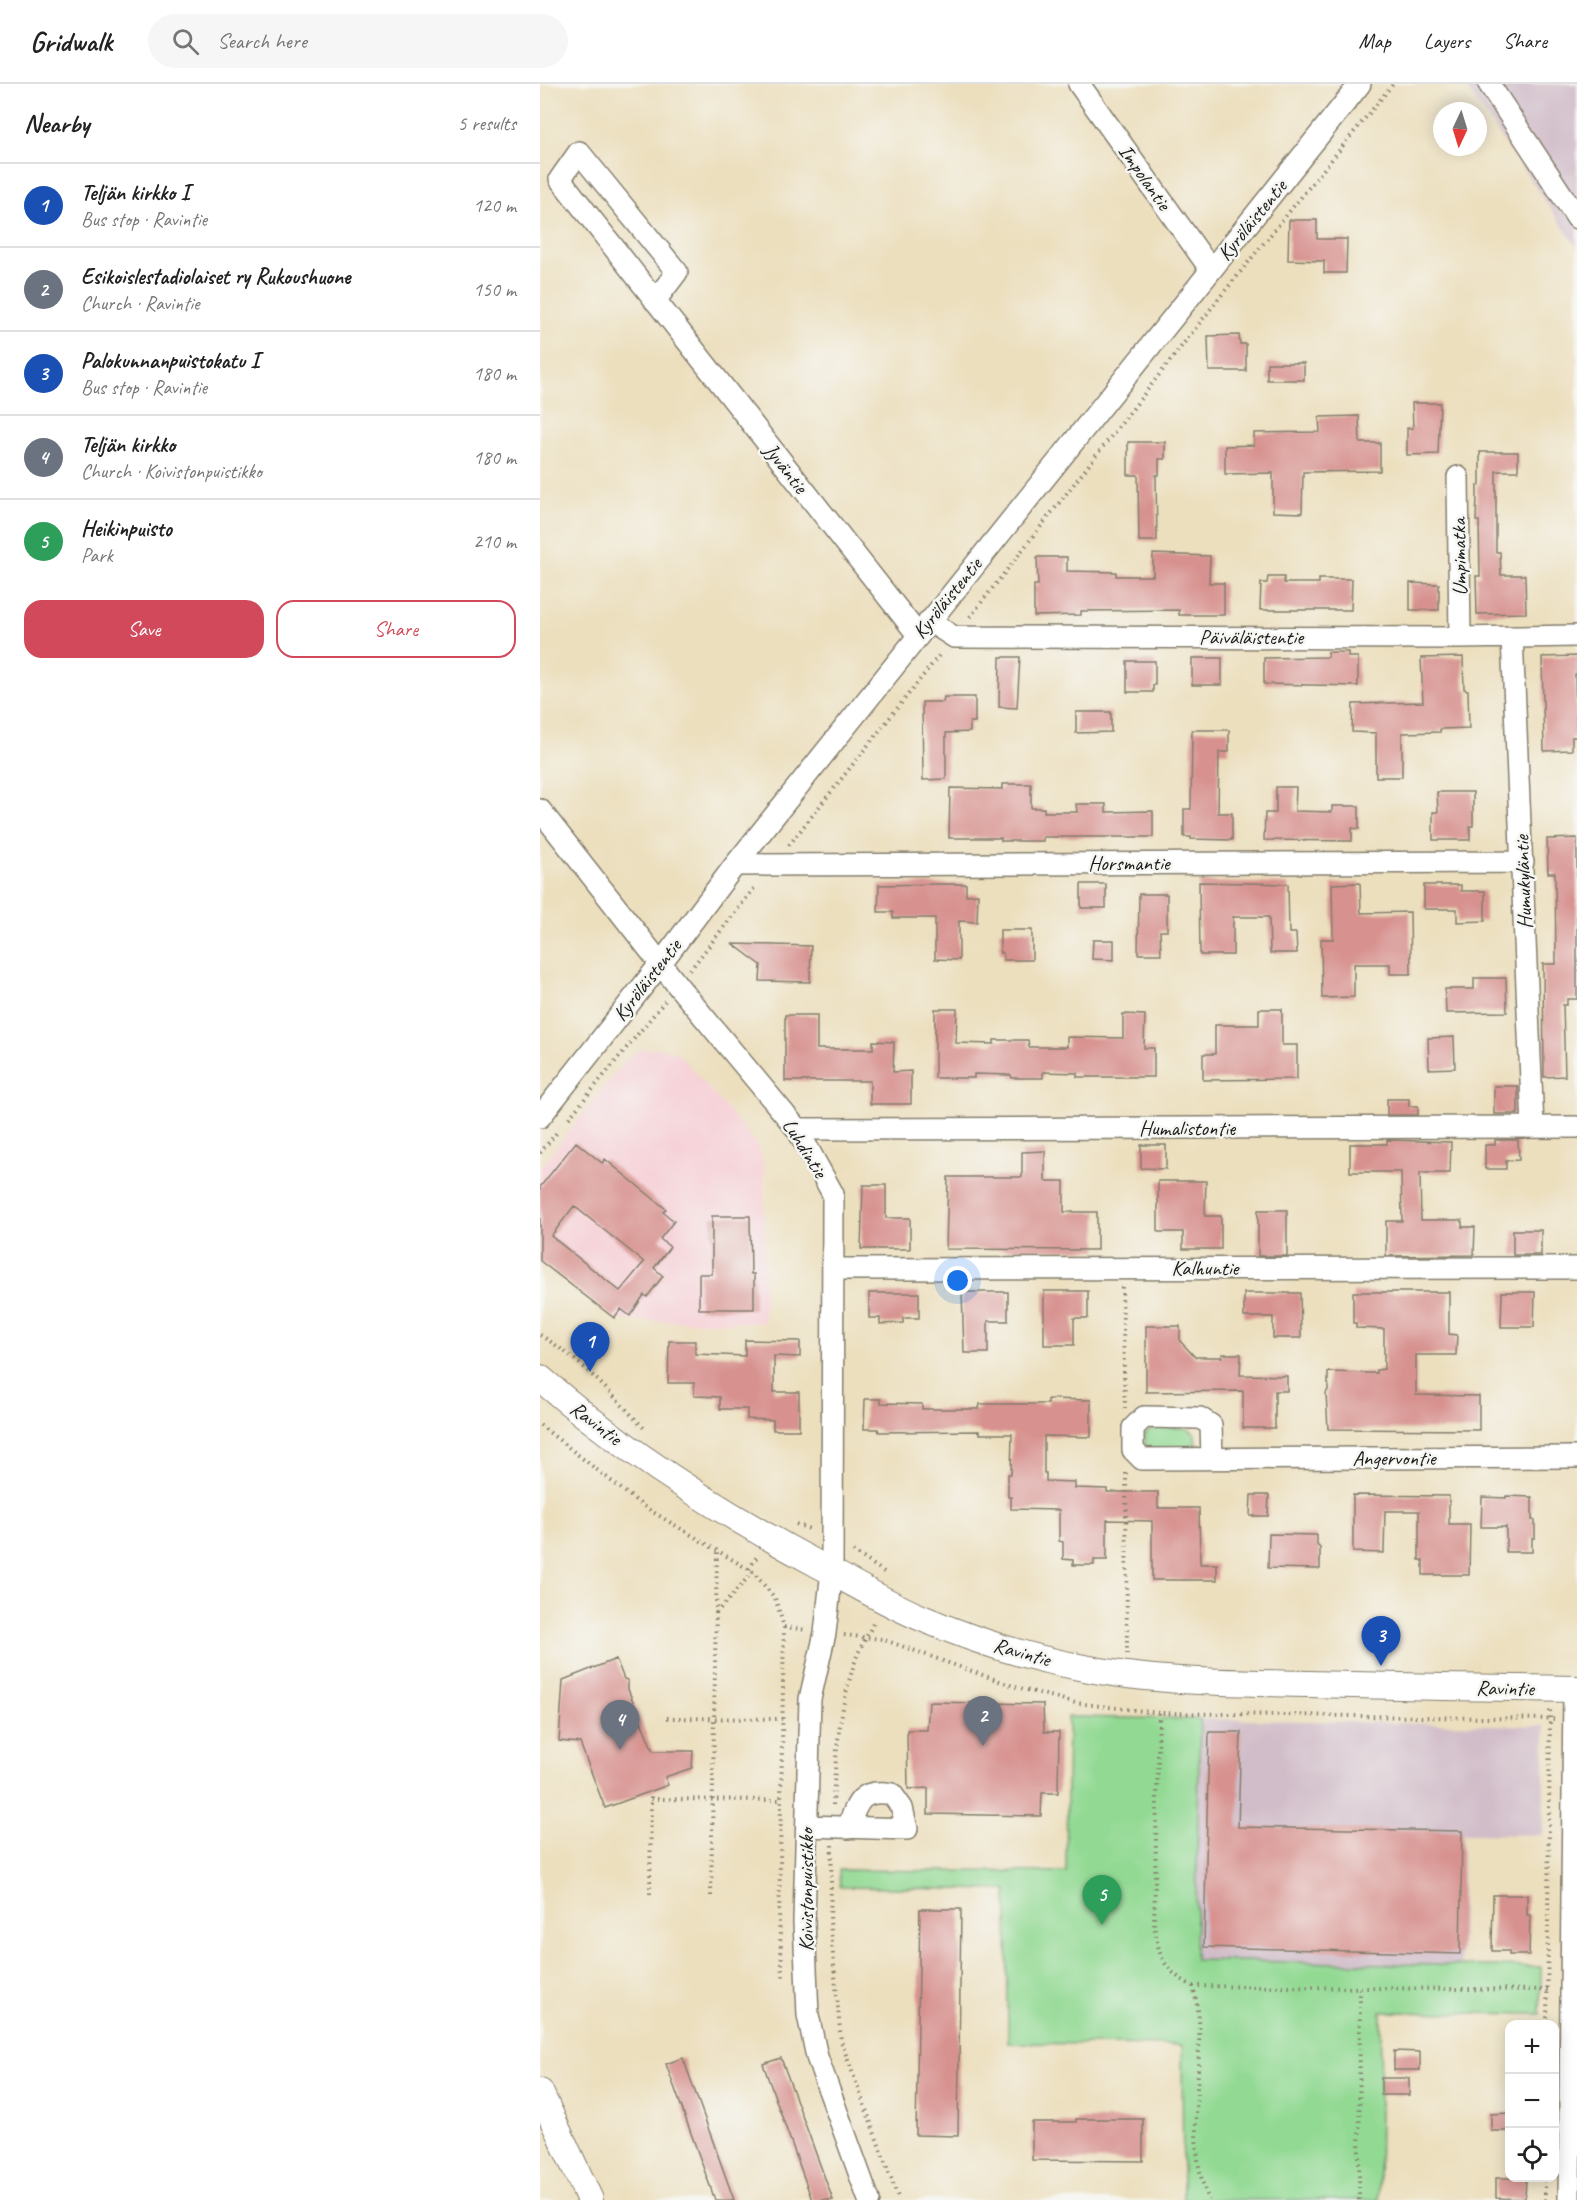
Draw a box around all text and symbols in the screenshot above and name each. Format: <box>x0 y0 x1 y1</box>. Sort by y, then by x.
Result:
search box <box>148 14 568 68</box>
text: Gridwalk <box>30 24 112 59</box>
icon: search <box>169 25 202 58</box>
text: Search here <box>217 27 307 55</box>
text: Map <box>1358 28 1391 54</box>
text: Layers <box>1424 28 1470 54</box>
text: Share <box>1503 28 1547 54</box>
north arrow <box>1433 102 1487 156</box>
text: Nearby <box>24 107 89 140</box>
text: 5 results <box>457 111 516 136</box>
street label: Impolantie <box>1113 139 1178 217</box>
street label: Kyröläistentie <box>1211 173 1294 266</box>
text: Teljän kirkko I <box>81 179 190 207</box>
text: 1 <box>39 193 48 218</box>
text: 120 m <box>473 193 516 218</box>
text: Bus stop · Ravintie <box>81 207 207 232</box>
text: Esikoislestadiolaiset ry Rukoushuone <box>81 263 350 291</box>
text: 2 <box>39 277 48 302</box>
text: 150 m <box>473 277 516 302</box>
text: Church · Ravintie <box>81 291 200 316</box>
text: Palokunnanpuistokatu I <box>81 347 259 375</box>
text: 3 <box>39 361 48 386</box>
text: 180 m <box>473 361 516 386</box>
text: Bus stop · Ravintie <box>81 375 207 400</box>
text: Teljän kirkko <box>81 431 175 459</box>
street label: Jyväntie <box>758 437 814 499</box>
text: 4 <box>39 445 48 470</box>
text: 180 m <box>473 445 516 470</box>
text: Church · Koivistonpuistikko <box>81 459 262 484</box>
text: Heikinpuisto <box>81 515 172 543</box>
street label: Umpimatka <box>1445 516 1473 596</box>
text: 5 <box>39 529 48 554</box>
text: 210 m <box>473 529 516 554</box>
text: Park <box>81 543 113 568</box>
street label: Kyröläistentie <box>906 551 989 644</box>
button: Save <box>24 600 264 658</box>
button: Share <box>276 600 516 658</box>
street label: Päiväläistentie <box>1199 624 1305 650</box>
street label: Humukyläntie <box>1508 833 1538 929</box>
street label: Horsmantie <box>1088 850 1172 876</box>
street label: Kyröläistentie <box>607 932 688 1026</box>
street label: Luhdintie <box>777 1114 834 1184</box>
street label: Humalistontie <box>1139 1115 1236 1141</box>
street label: Kalhuntie <box>1172 1255 1241 1281</box>
your location <box>943 1266 972 1295</box>
pin: 1 <box>571 1322 610 1372</box>
street label: Ravintie <box>565 1395 629 1452</box>
street label: Angervontie <box>1352 1445 1438 1471</box>
pin: 3 <box>1362 1616 1400 1666</box>
street label: Ravintie <box>991 1632 1055 1673</box>
street label: Ravintie <box>1476 1674 1536 1702</box>
pin: 2 <box>964 1696 1002 1746</box>
pin: 4 <box>600 1700 640 1750</box>
street label: Koivistonpuistikko <box>793 1826 819 1952</box>
pin: 5 <box>1082 1876 1122 1925</box>
map controls <box>1505 2020 1559 2182</box>
button: + <box>1505 2020 1559 2074</box>
button: − <box>1505 2074 1559 2128</box>
button: locate <box>1505 2128 1559 2182</box>

